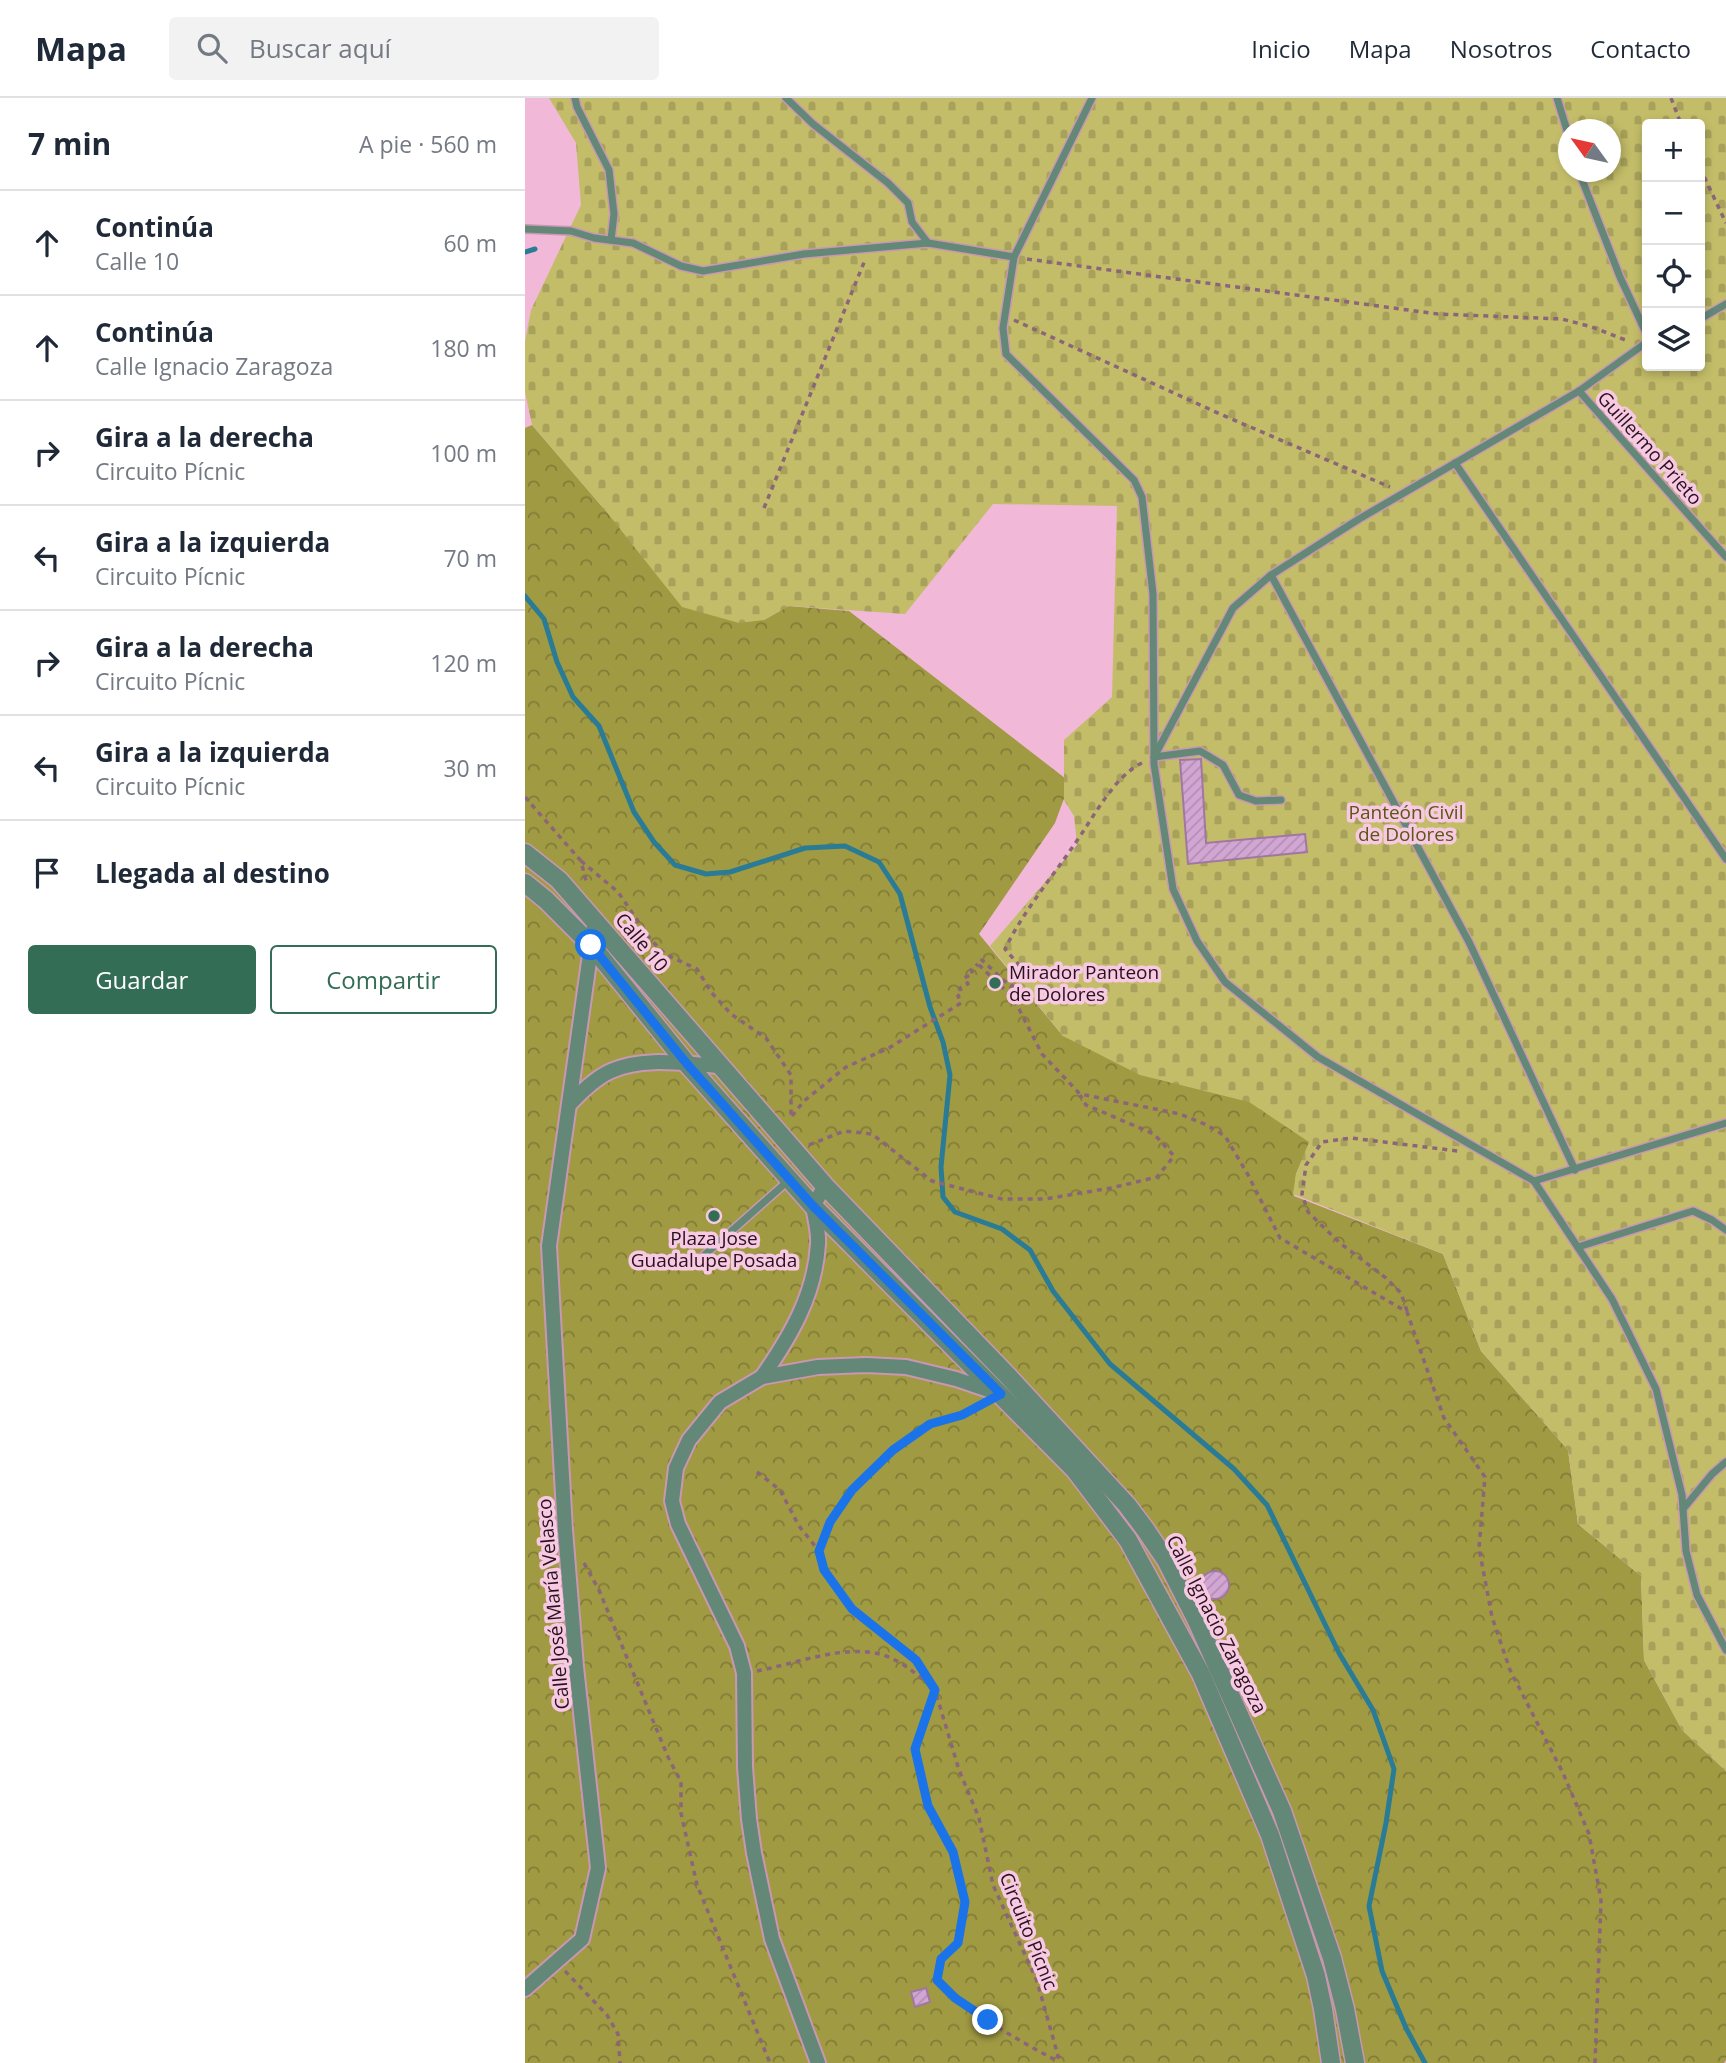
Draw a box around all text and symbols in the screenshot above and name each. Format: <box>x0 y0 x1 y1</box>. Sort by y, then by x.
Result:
search box <box>169 17 659 80</box>
text: Mapa <box>35 26 127 71</box>
icon: search <box>193 29 231 67</box>
text: Buscar aquí <box>249 30 391 66</box>
text: Inicio <box>1251 32 1311 65</box>
text: Mapa <box>1349 32 1412 65</box>
text: Nosotros <box>1450 32 1552 65</box>
text: Contacto <box>1590 32 1691 65</box>
north arrow <box>1558 119 1621 182</box>
map controls <box>1642 119 1705 371</box>
button: + <box>1642 119 1705 182</box>
text: 7 min <box>28 123 111 164</box>
text: A pie · 560 m <box>359 128 497 160</box>
button: − <box>1642 182 1705 245</box>
text: Continúa <box>95 209 214 245</box>
icon: ahead <box>28 224 66 262</box>
text: 60 m <box>443 227 497 259</box>
text: Calle 10 <box>95 245 179 277</box>
button: locate <box>1642 245 1705 308</box>
button: layers <box>1642 308 1705 371</box>
text: Continúa <box>95 314 214 350</box>
icon: ahead <box>28 329 66 367</box>
text: 180 m <box>430 332 497 364</box>
text: Calle Ignacio Zaragoza <box>95 350 333 382</box>
street label: Guillermo Prieto <box>1592 385 1708 511</box>
text: Gira a la derecha <box>95 419 314 455</box>
icon: right <box>28 434 66 472</box>
text: 100 m <box>430 437 497 469</box>
text: Circuito Pícnic <box>95 455 245 487</box>
text: Gira a la izquierda <box>95 524 330 560</box>
icon: left <box>28 539 66 577</box>
text: 70 m <box>443 542 497 574</box>
text: Circuito Pícnic <box>95 560 245 592</box>
text: Gira a la derecha <box>95 629 314 665</box>
icon: right <box>28 644 66 682</box>
text: 120 m <box>430 647 497 679</box>
text: Circuito Pícnic <box>95 665 245 697</box>
text: Gira a la izquierda <box>95 734 330 770</box>
icon: left <box>28 749 66 787</box>
text: 30 m <box>443 752 497 784</box>
text: Circuito Pícnic <box>95 770 245 802</box>
park label: Panteón Civil de Dolores <box>1349 799 1463 847</box>
icon: arrive <box>28 854 66 892</box>
text: Llegada al destino <box>95 855 330 891</box>
street label: Calle 10 <box>610 907 674 977</box>
route start <box>575 929 606 960</box>
button: Guardar <box>28 945 256 1014</box>
button: Compartir <box>270 945 497 1014</box>
place label: Mirador Panteon de Dolores <box>1009 959 1159 1007</box>
marker: Mirador Panteon de Dolores <box>987 975 1003 991</box>
marker: Plaza Jose Guadalupe Posada <box>706 1208 722 1224</box>
place label: Plaza Jose Guadalupe Posada <box>631 1225 797 1273</box>
street label: Calle José María Velasco <box>531 1497 575 1711</box>
street label: Calle Ignacio Zaragoza <box>1161 1530 1273 1718</box>
street label: Circuito Pícnic <box>994 1869 1064 1993</box>
route end <box>972 2004 1003 2035</box>

